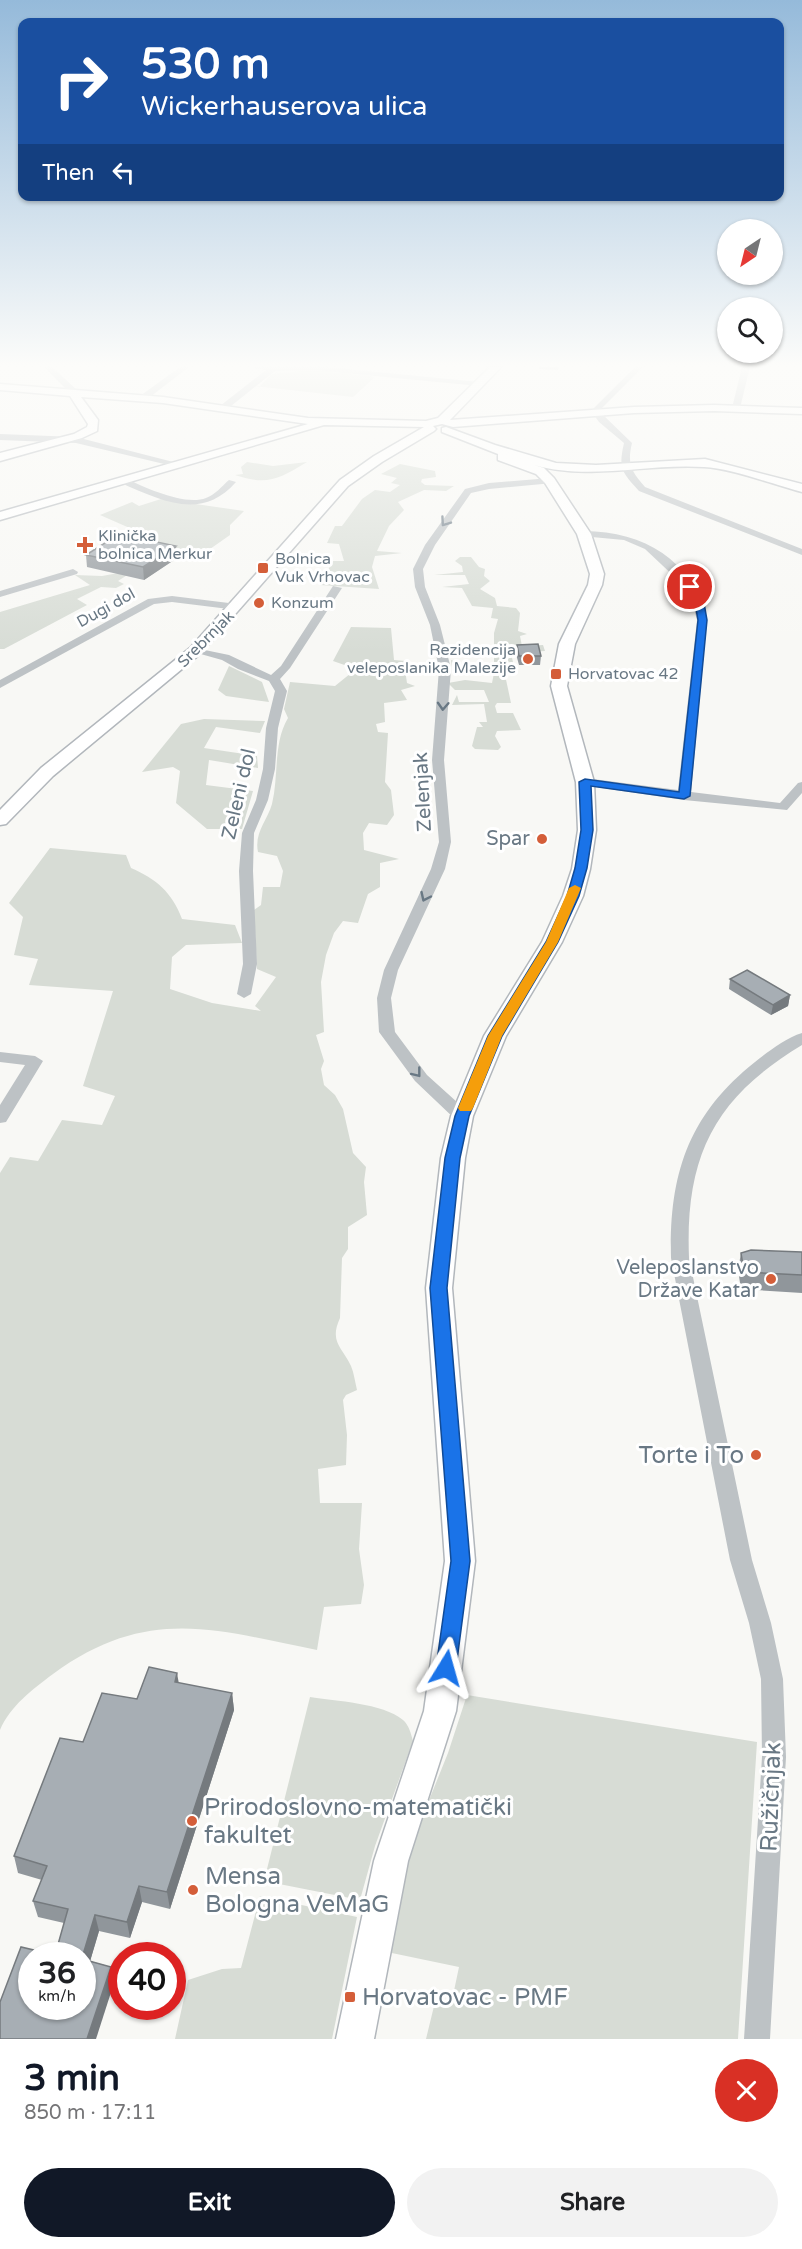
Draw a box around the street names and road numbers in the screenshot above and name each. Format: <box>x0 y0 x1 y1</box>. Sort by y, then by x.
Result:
street label: Dugi dol <box>73 584 139 632</box>
street label: Srebrnjak <box>173 606 239 672</box>
street label: Zeleni dol <box>217 746 261 842</box>
street label: Zelenjak <box>409 751 437 832</box>
street label: Ružičnjak <box>755 1742 787 1852</box>

